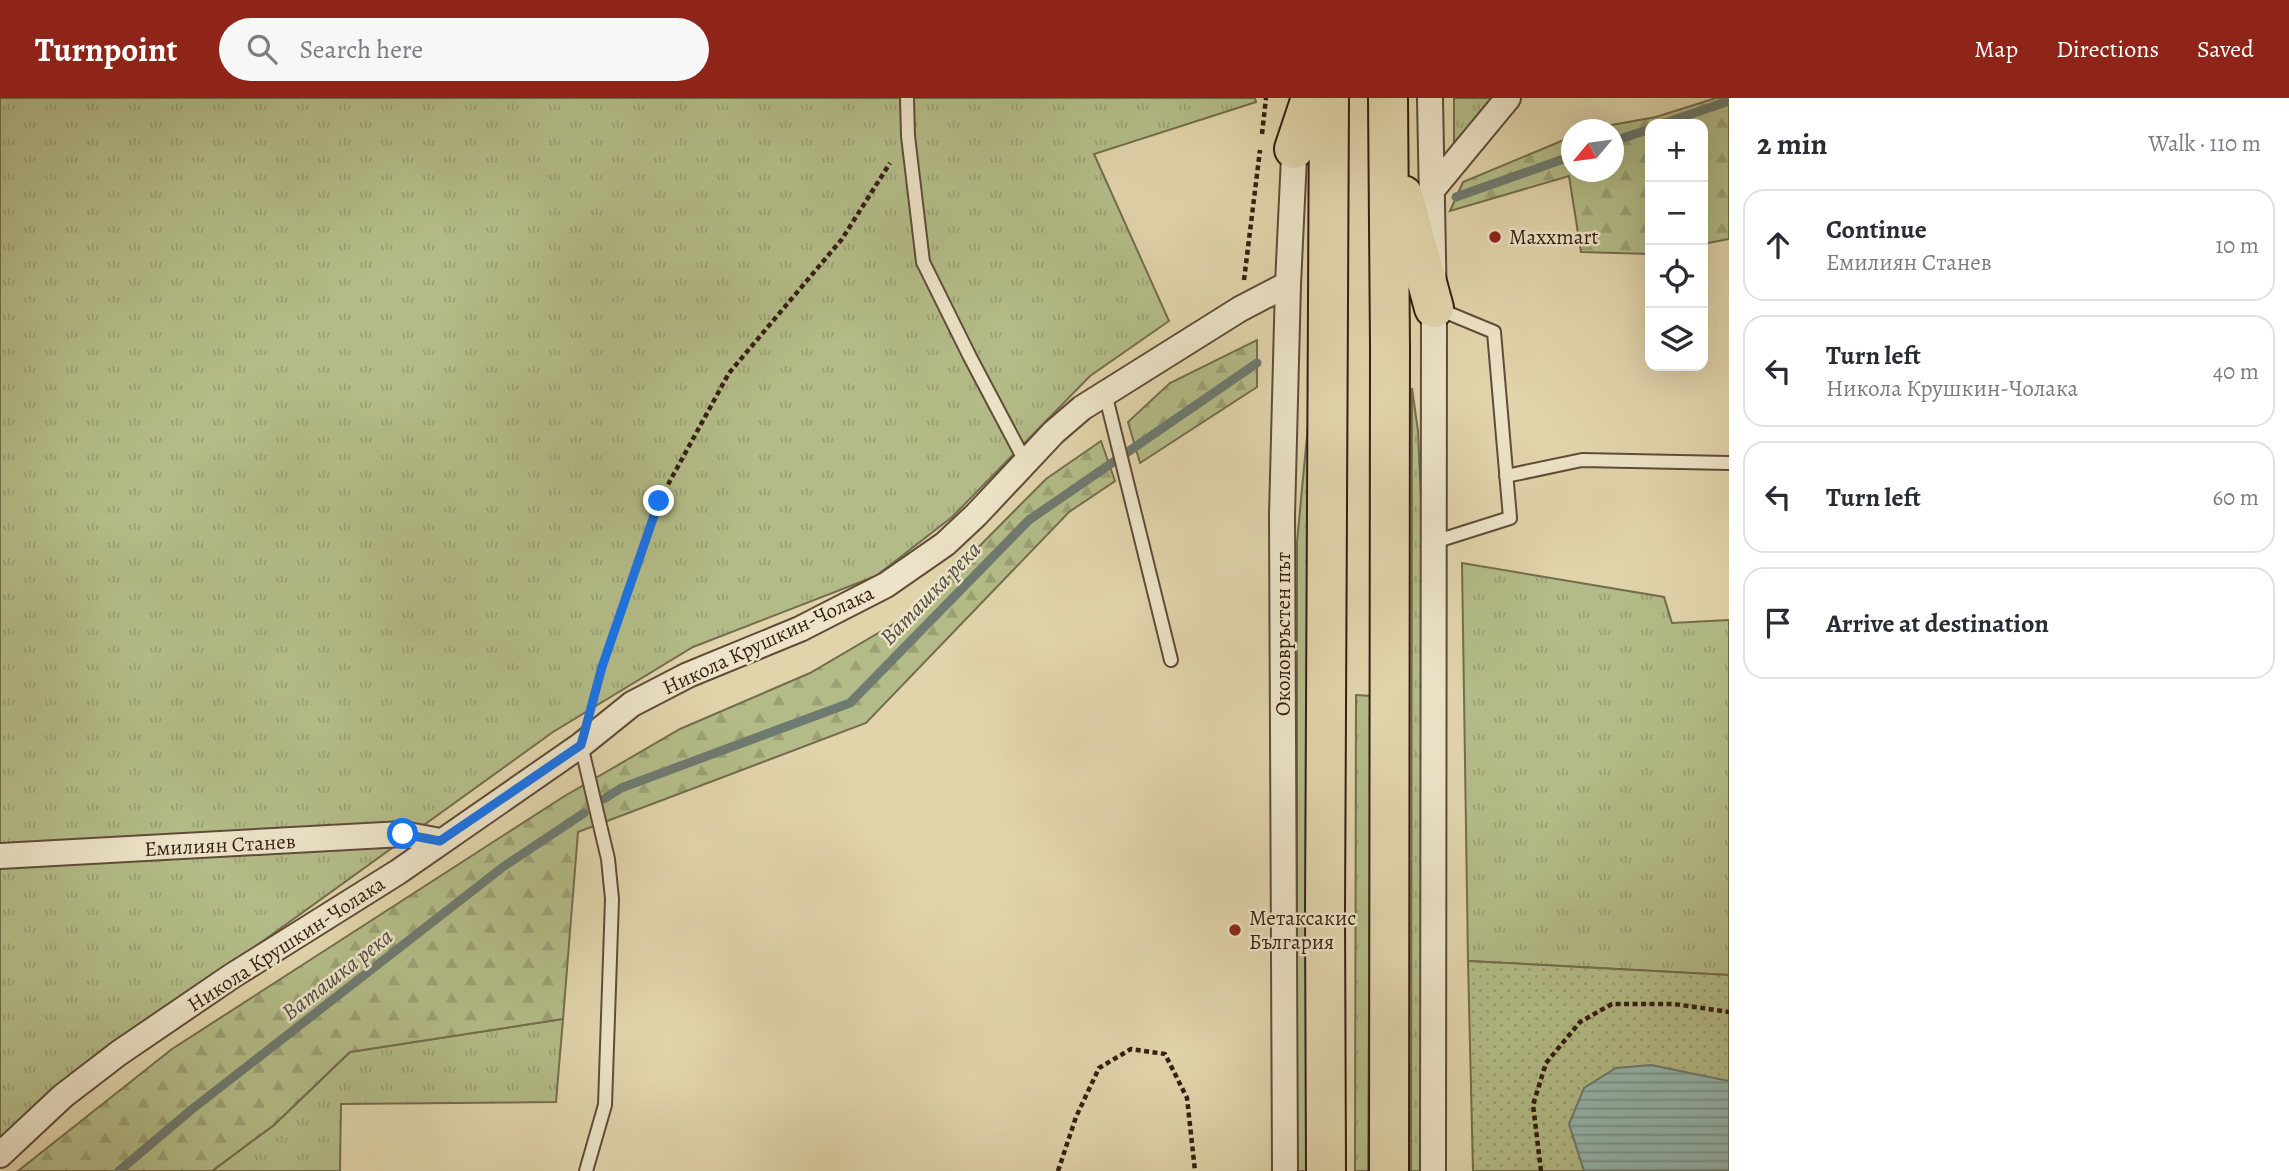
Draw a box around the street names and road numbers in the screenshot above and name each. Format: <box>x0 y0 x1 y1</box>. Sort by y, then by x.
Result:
street label: Околовръстен път <box>1269 552 1297 716</box>
street label: Никола Крушкин-Чолака <box>658 579 878 701</box>
street label: Емилиян Станев <box>144 827 296 863</box>
street label: Никола Крушкин-Чолака <box>182 869 390 1018</box>

